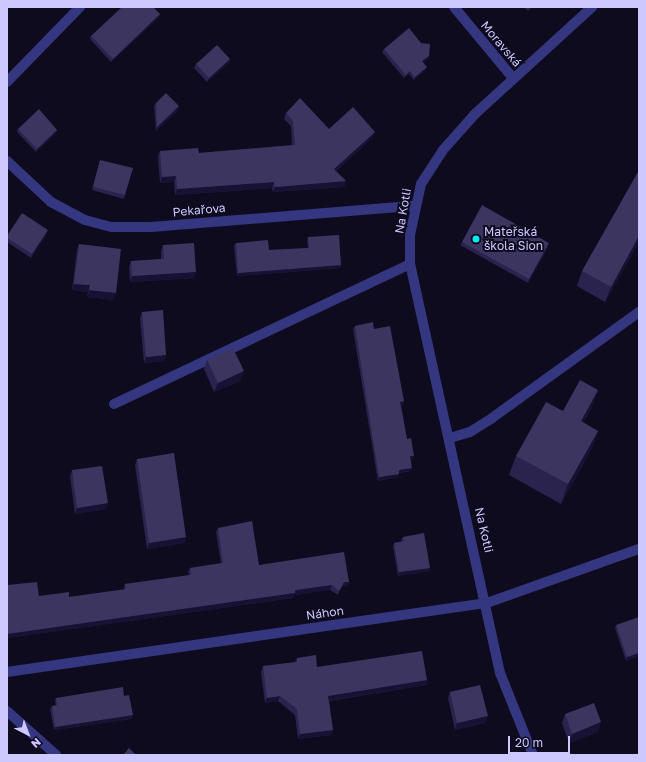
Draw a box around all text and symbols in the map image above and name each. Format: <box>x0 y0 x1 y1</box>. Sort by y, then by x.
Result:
street label: Moravská <box>478 18 524 70</box>
street label: Na Kotli <box>392 187 414 235</box>
street label: Pekařova <box>172 201 226 219</box>
place label: Mateřská škola Sion <box>484 225 543 253</box>
marker: Mateřská škola Sion <box>471 234 481 244</box>
street label: Na Kotli <box>472 506 496 554</box>
street label: Náhon <box>305 603 345 623</box>
north arrow <box>8 714 48 754</box>
scale bar <box>510 728 572 754</box>
text: 20 m <box>515 735 543 750</box>
text: N <box>29 736 44 751</box>

